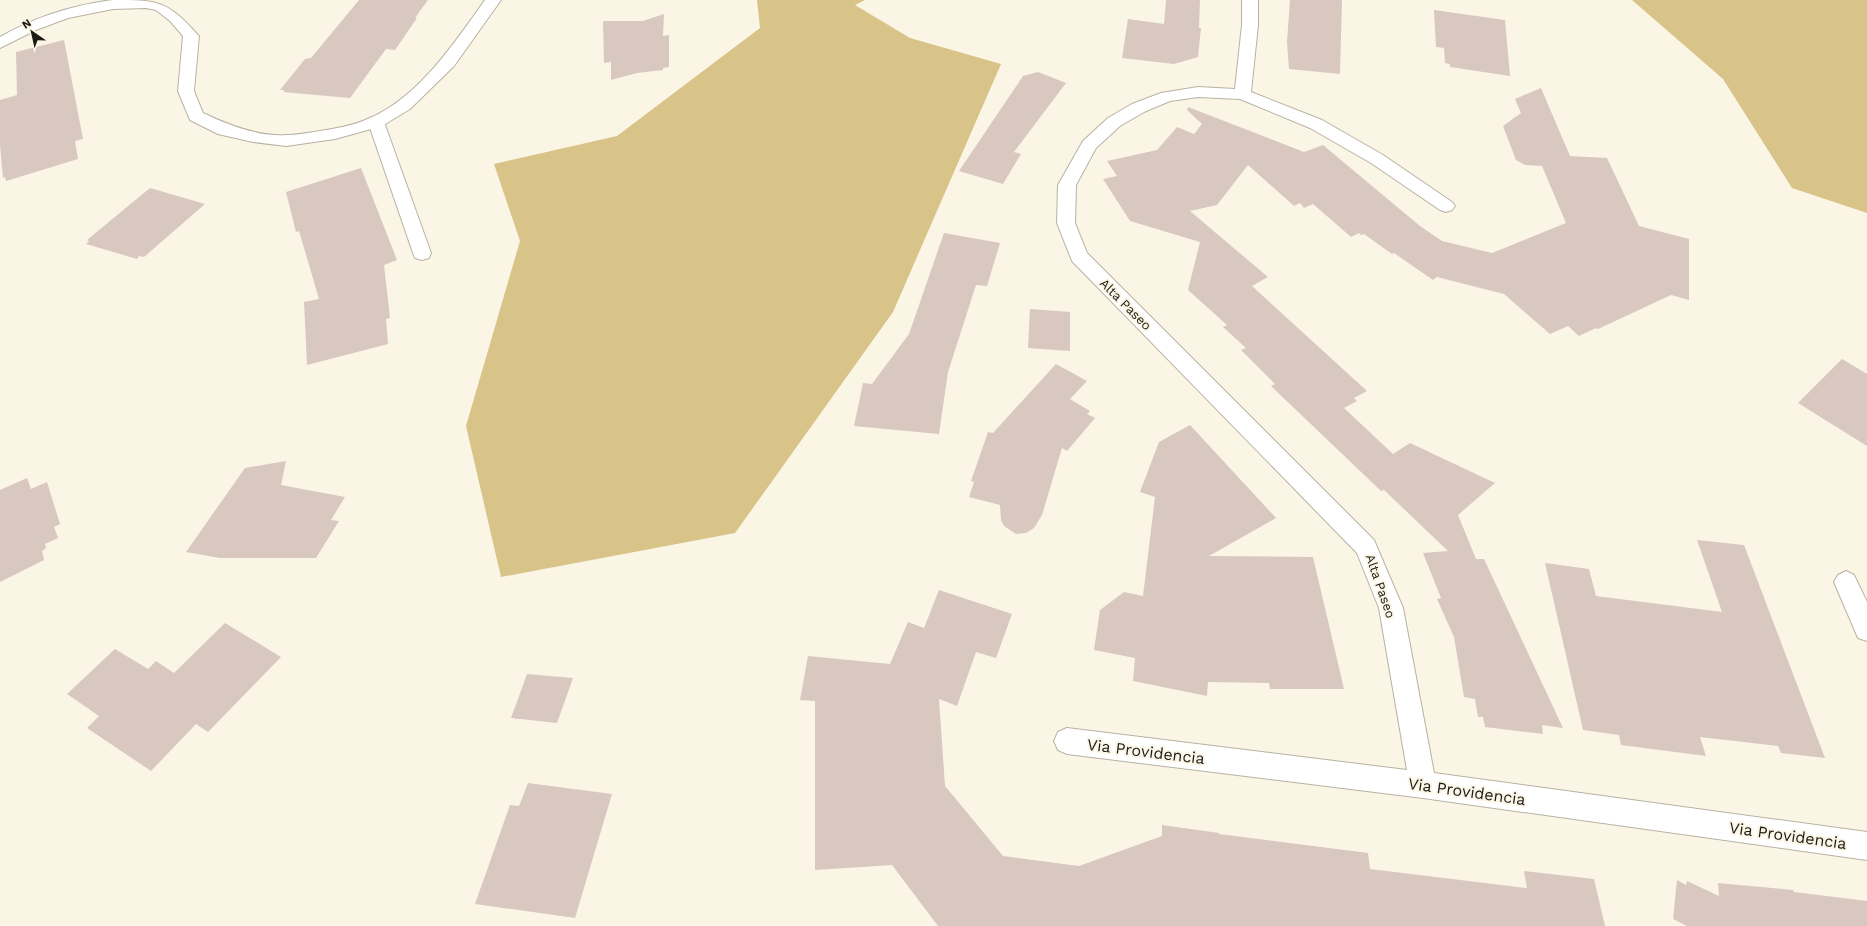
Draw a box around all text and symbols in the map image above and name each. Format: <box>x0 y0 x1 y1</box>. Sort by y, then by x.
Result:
north arrow <box>12 12 52 52</box>
text: N <box>20 16 34 32</box>
street label: Alta Paseo <box>1097 275 1155 333</box>
street label: Alta Paseo <box>1363 552 1399 620</box>
street label: Via Providencia <box>1086 735 1206 768</box>
street label: Via Providencia <box>1407 774 1527 809</box>
street label: Via Providencia <box>1728 818 1848 853</box>

